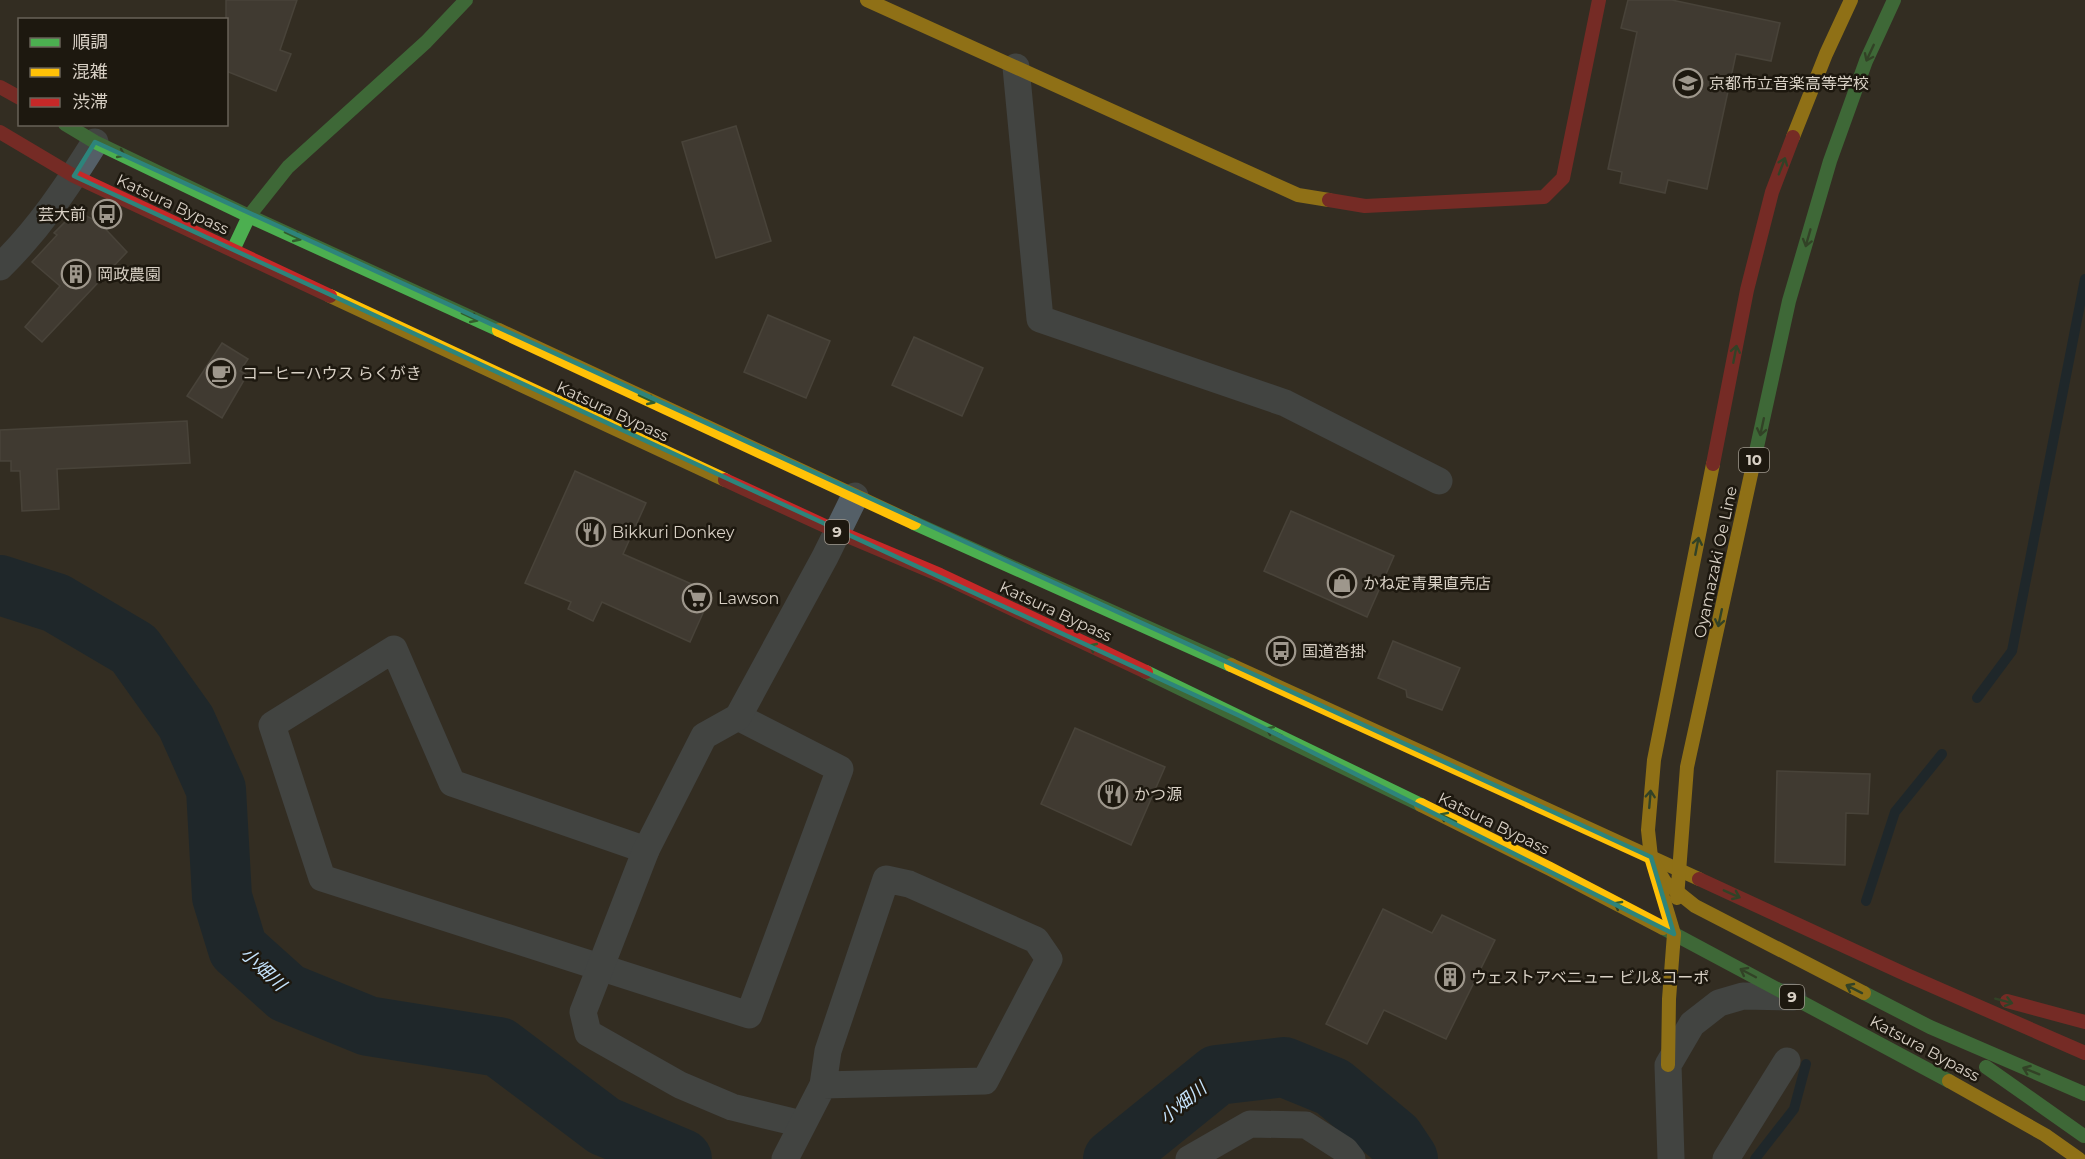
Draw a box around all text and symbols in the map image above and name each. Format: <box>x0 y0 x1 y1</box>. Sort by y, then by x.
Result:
legend <box>18 18 228 126</box>
text: 順調 <box>72 31 108 53</box>
one-way arrow <box>1864 44 1875 62</box>
text: 混雑 <box>72 61 108 83</box>
school or university icon: 京都市立音楽高等学校 <box>1672 67 1704 99</box>
place label: 京都市立音楽高等学校 <box>1709 74 1869 93</box>
text: 渋滞 <box>72 91 108 113</box>
one-way arrow <box>108 147 126 159</box>
one-way arrow <box>1777 157 1788 175</box>
street label: Katsura Bypass <box>114 170 232 239</box>
bus stop icon: 芸大前 <box>91 198 123 230</box>
place label: 芸大前 <box>38 205 86 224</box>
one-way arrow <box>1802 228 1813 247</box>
one-way arrow <box>283 231 301 242</box>
building icon: 岡政農園 <box>60 258 92 290</box>
place label: 岡政農園 <box>97 265 161 284</box>
one-way arrow <box>461 312 479 323</box>
one-way arrow <box>1730 345 1741 365</box>
cafe icon: コーヒーハウス らくがき <box>205 357 237 389</box>
place label: コーヒーハウス らくがき <box>242 364 422 383</box>
street label: Katsura Bypass <box>554 377 672 446</box>
one-way arrow <box>638 393 656 405</box>
one-way arrow <box>1755 417 1767 436</box>
road number: 10 <box>1739 448 1769 472</box>
street label: Oyamazaki Oe Line <box>1690 484 1741 640</box>
restaurant icon: Bikkuri Donkey <box>575 516 607 548</box>
road number: 9 <box>825 520 849 544</box>
place label: Bikkuri Donkey <box>612 523 735 542</box>
one-way arrow <box>1692 536 1703 556</box>
shop icon: かね定青果直売店 <box>1326 567 1358 599</box>
place label: かね定青果直売店 <box>1363 574 1491 593</box>
street label: Katsura Bypass <box>997 577 1115 646</box>
supermarket icon: Lawson <box>681 582 713 614</box>
place label: Lawson <box>718 589 779 608</box>
one-way arrow <box>1714 607 1725 627</box>
bus stop icon: 国道沓掛 <box>1265 635 1297 667</box>
place label: 国道沓掛 <box>1302 642 1366 661</box>
one-way arrow <box>1089 643 1107 654</box>
one-way arrow <box>1265 726 1283 738</box>
restaurant icon: かつ源 <box>1097 778 1129 810</box>
place label: かつ源 <box>1134 785 1182 804</box>
street label: Katsura Bypass <box>1435 788 1553 859</box>
one-way arrow <box>1645 790 1656 810</box>
one-way arrow <box>1440 812 1458 824</box>
one-way arrow <box>1723 889 1741 901</box>
one-way arrow <box>1614 901 1632 912</box>
water label: 小畑川 <box>236 943 292 997</box>
building icon: ウェストアベニュー ビル&コーポ <box>1434 961 1466 993</box>
one-way arrow <box>1739 967 1757 978</box>
place label: ウェストアベニュー ビル&コーポ <box>1471 968 1710 987</box>
one-way arrow <box>1846 982 1864 994</box>
road number: 9 <box>1780 985 1804 1009</box>
one-way arrow <box>1994 995 2013 1007</box>
street label: Katsura Bypass <box>1867 1012 1983 1085</box>
one-way arrow <box>2022 1065 2041 1076</box>
water label: 小畑川 <box>1155 1076 1212 1129</box>

